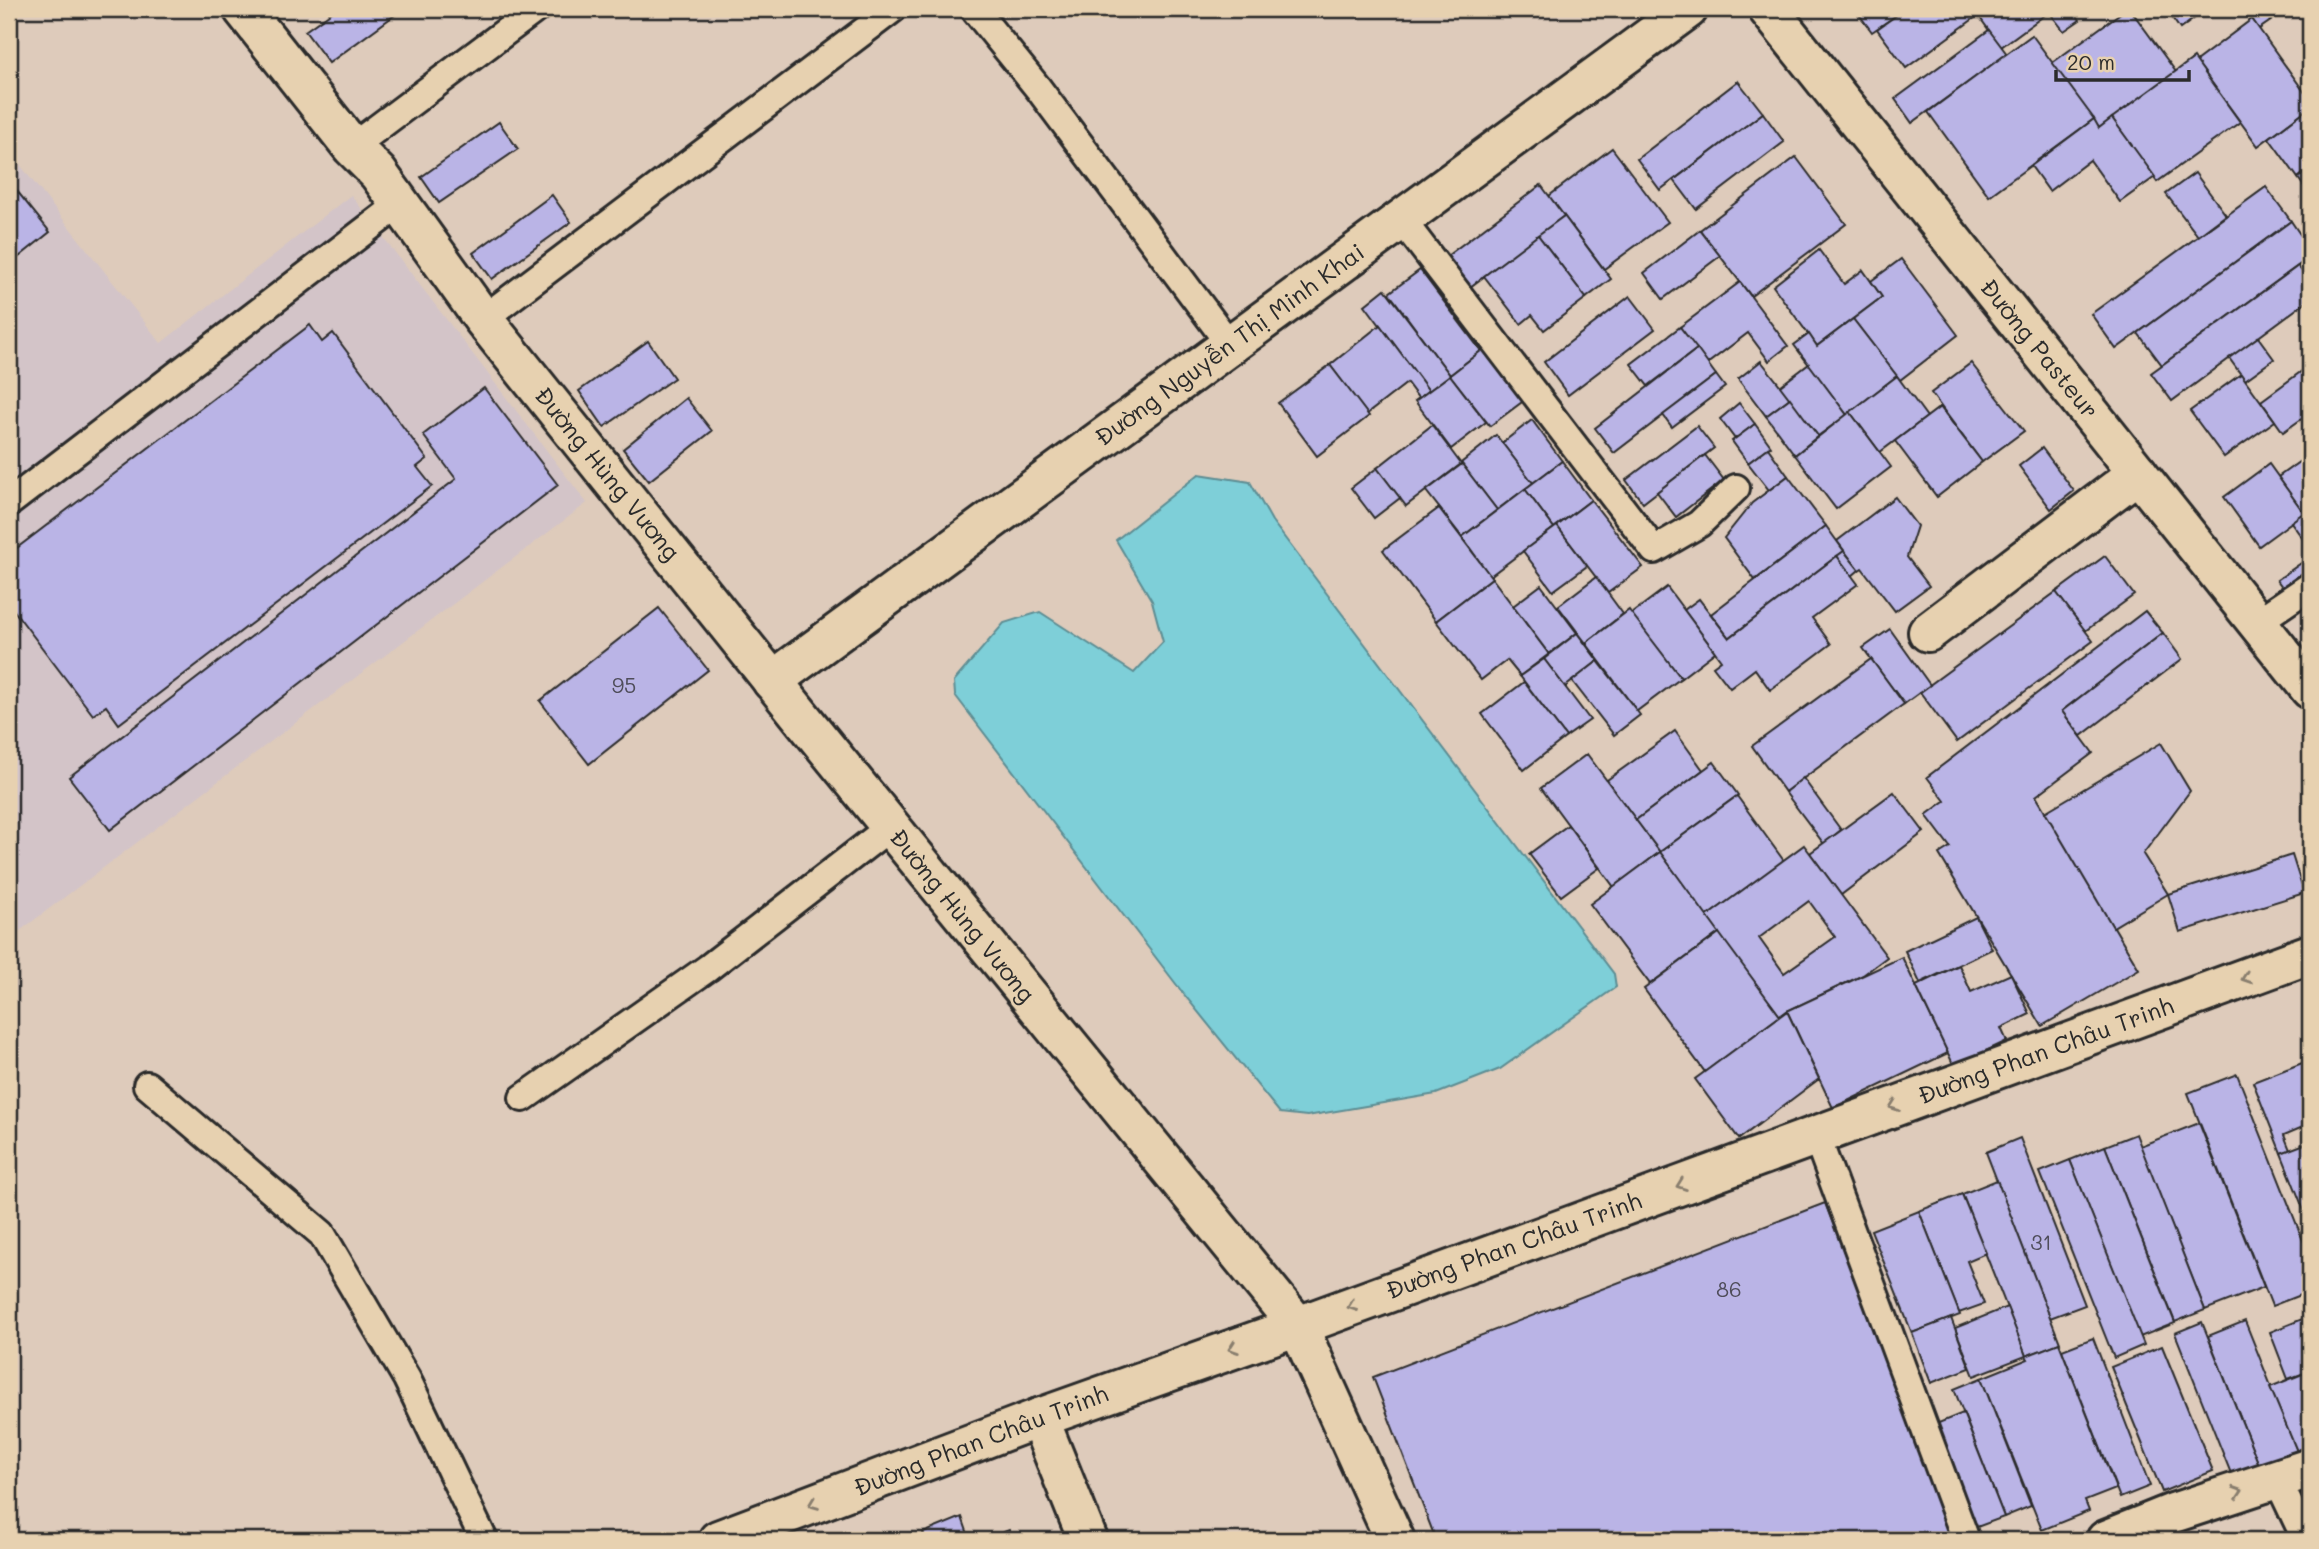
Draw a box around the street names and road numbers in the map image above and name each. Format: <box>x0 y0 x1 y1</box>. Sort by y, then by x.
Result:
street label: Đường Nguyễn Thị Minh Khai <box>1088 235 1370 452</box>
street label: Đường Pasteur <box>1974 272 2106 424</box>
street label: Đường Hùng Vương <box>529 380 688 566</box>
street label: Đường Hùng Vương <box>884 822 1043 1008</box>
street label: Đường Phan Châu Trinh <box>1913 989 2178 1110</box>
street label: Đường Phan Châu Trinh <box>1381 1184 1646 1305</box>
street label: Đường Phan Châu Trinh <box>849 1377 1112 1502</box>

